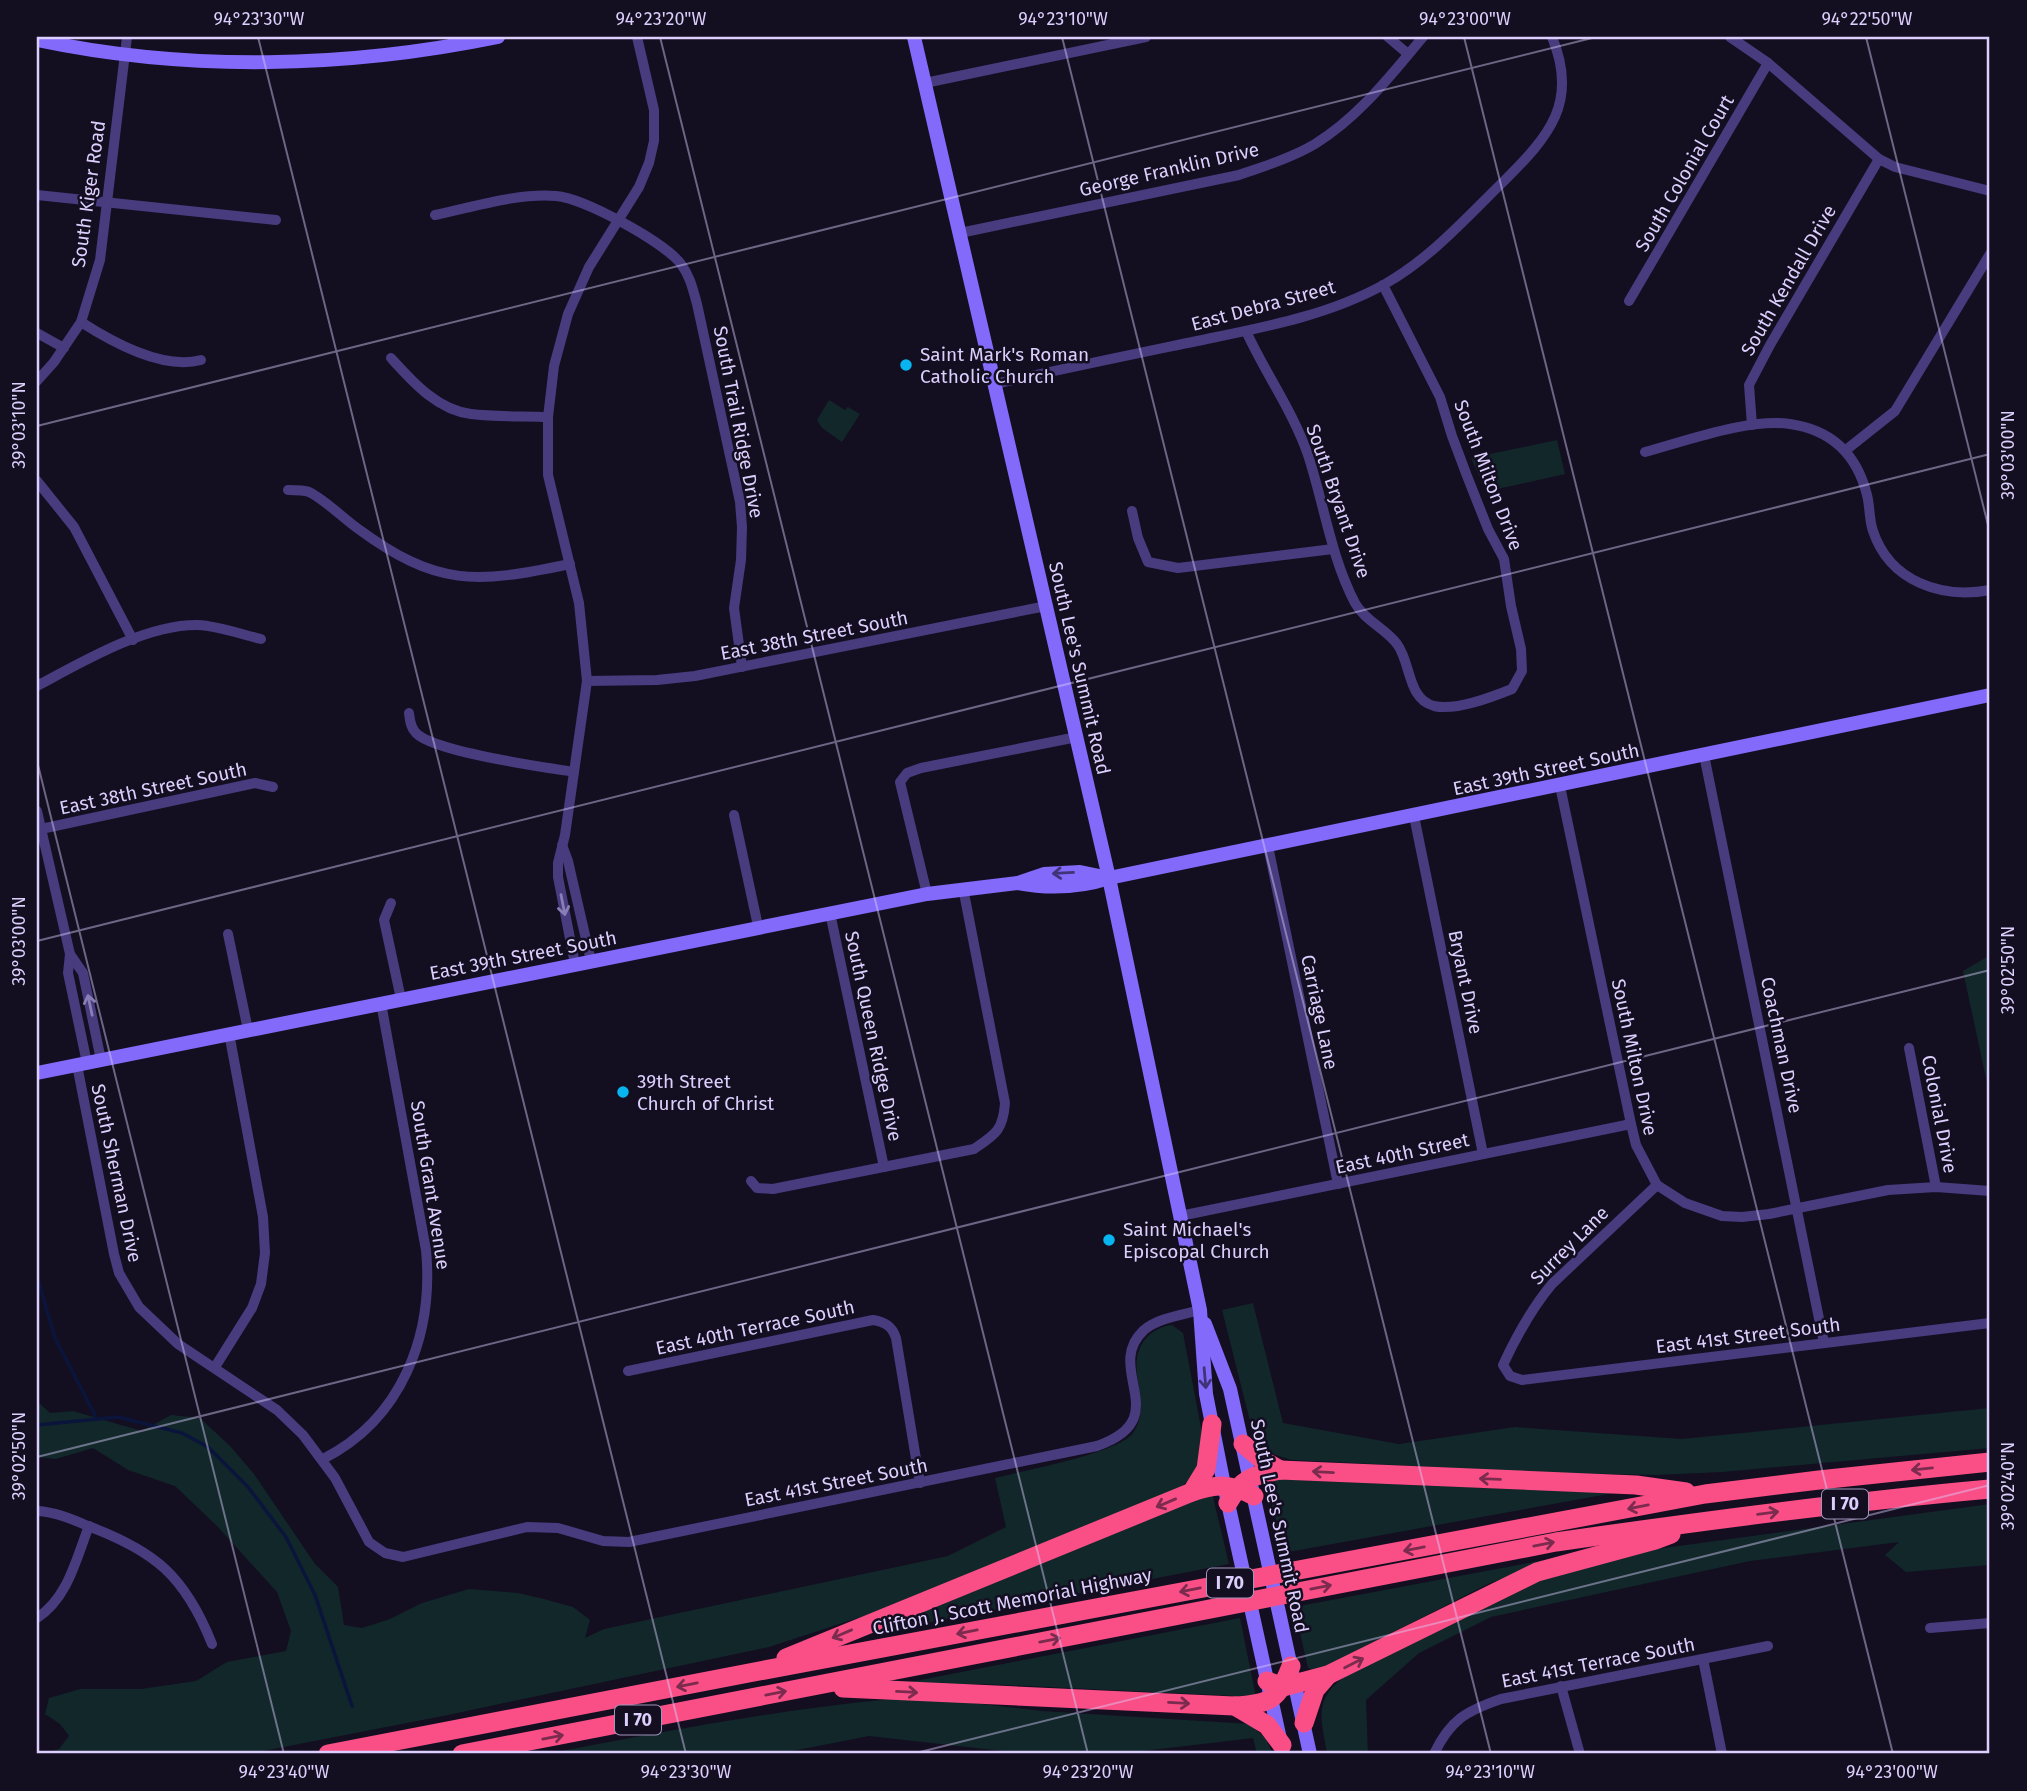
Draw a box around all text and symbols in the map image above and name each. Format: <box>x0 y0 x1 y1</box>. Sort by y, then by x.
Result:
text: 94°23'30"W <box>214 8 305 30</box>
text: 94°23'20"W <box>616 8 707 30</box>
text: 94°23'10"W <box>1018 8 1108 30</box>
text: 94°23'00"W <box>1419 8 1511 30</box>
text: 94°22'50"W <box>1822 8 1913 30</box>
street label: South Colonial Court <box>1630 91 1739 256</box>
street label: South Kiger Road <box>67 119 110 269</box>
street label: George Franklin Drive <box>1077 138 1261 201</box>
street label: South Kendall Drive <box>1736 201 1841 360</box>
street label: East Debra Street <box>1189 275 1338 336</box>
street label: South Trail Ridge Drive <box>709 324 768 520</box>
place label: Saint Mark's Roman Catholic Church <box>920 343 1089 388</box>
marker: Saint Mark's Roman Catholic Church <box>898 357 914 373</box>
text: 39°03'10"N <box>8 381 30 469</box>
street label: South Milton Drive <box>1449 397 1528 554</box>
text: 39°03'00"N <box>1997 410 2019 500</box>
street label: South Bryant Drive <box>1301 421 1376 581</box>
street label: South Lee's Summit Road <box>1044 559 1115 777</box>
street label: East 38th Street South <box>718 606 910 665</box>
street label: East 39th Street South <box>1451 738 1642 801</box>
street label: East 38th Street South <box>57 757 249 820</box>
one-way arrow <box>1052 866 1075 879</box>
one-way arrow <box>557 893 570 916</box>
text: 39°03'00"N <box>8 896 30 986</box>
street label: East 39th Street South <box>428 926 619 985</box>
text: 39°02'50"N <box>1997 926 2019 1014</box>
street label: Bryant Drive <box>1443 928 1488 1036</box>
street label: South Queen Ridge Drive <box>840 929 907 1143</box>
street label: Carriage Lane <box>1296 952 1343 1072</box>
street label: Coachman Drive <box>1756 975 1807 1116</box>
street label: South Milton Drive <box>1607 977 1662 1138</box>
one-way arrow <box>82 994 96 1017</box>
street label: Colonial Drive <box>1917 1053 1962 1175</box>
place label: 39th Street Church of Christ <box>637 1070 774 1115</box>
street label: South Sherman Drive <box>86 1082 147 1265</box>
marker: 39th Street Church of Christ <box>615 1084 631 1100</box>
street label: South Grant Avenue <box>406 1099 455 1271</box>
street label: East 40th Street <box>1333 1128 1471 1179</box>
street label: Surrey Lane <box>1525 1201 1613 1289</box>
place label: Saint Michael's Episcopal Church <box>1123 1218 1270 1263</box>
marker: Saint Michael's Episcopal Church <box>1101 1232 1117 1248</box>
street label: East 40th Terrace South <box>654 1295 857 1360</box>
street label: East 41st Street South <box>1654 1313 1842 1358</box>
one-way arrow <box>1199 1367 1212 1389</box>
text: 39°02'50"N <box>8 1412 30 1500</box>
street label: South Lee's Summit Road <box>1246 1417 1313 1635</box>
text: 39°02'40"N <box>1997 1442 2019 1530</box>
street label: East 41st Street South <box>743 1453 930 1512</box>
one-way arrow <box>1911 1462 1934 1475</box>
one-way arrow <box>1312 1465 1334 1478</box>
one-way arrow <box>1479 1473 1502 1486</box>
road number: I 70 <box>1822 1490 1868 1518</box>
one-way arrow <box>1156 1497 1177 1510</box>
one-way arrow <box>1627 1501 1650 1514</box>
one-way arrow <box>1757 1506 1779 1519</box>
one-way arrow <box>1532 1537 1555 1550</box>
one-way arrow <box>1403 1542 1426 1556</box>
street label: Clifton J. Scott Memorial Highway <box>871 1563 1154 1640</box>
road number: I 70 <box>1207 1568 1253 1598</box>
one-way arrow <box>1309 1580 1332 1594</box>
one-way arrow <box>1179 1584 1202 1598</box>
one-way arrow <box>956 1626 979 1639</box>
one-way arrow <box>831 1628 853 1641</box>
street label: East 41st Terrace South <box>1499 1632 1697 1693</box>
one-way arrow <box>1038 1633 1061 1646</box>
one-way arrow <box>1343 1655 1364 1669</box>
one-way arrow <box>676 1678 699 1692</box>
one-way arrow <box>895 1685 918 1698</box>
one-way arrow <box>764 1686 787 1700</box>
one-way arrow <box>1167 1697 1190 1710</box>
road number: I 70 <box>615 1706 661 1735</box>
one-way arrow <box>541 1729 564 1743</box>
text: 94°23'40"W <box>239 1761 330 1783</box>
text: 94°23'30"W <box>641 1761 732 1783</box>
text: 94°23'20"W <box>1043 1761 1134 1783</box>
text: 94°23'10"W <box>1445 1761 1535 1783</box>
text: 94°23'00"W <box>1846 1761 1938 1783</box>

